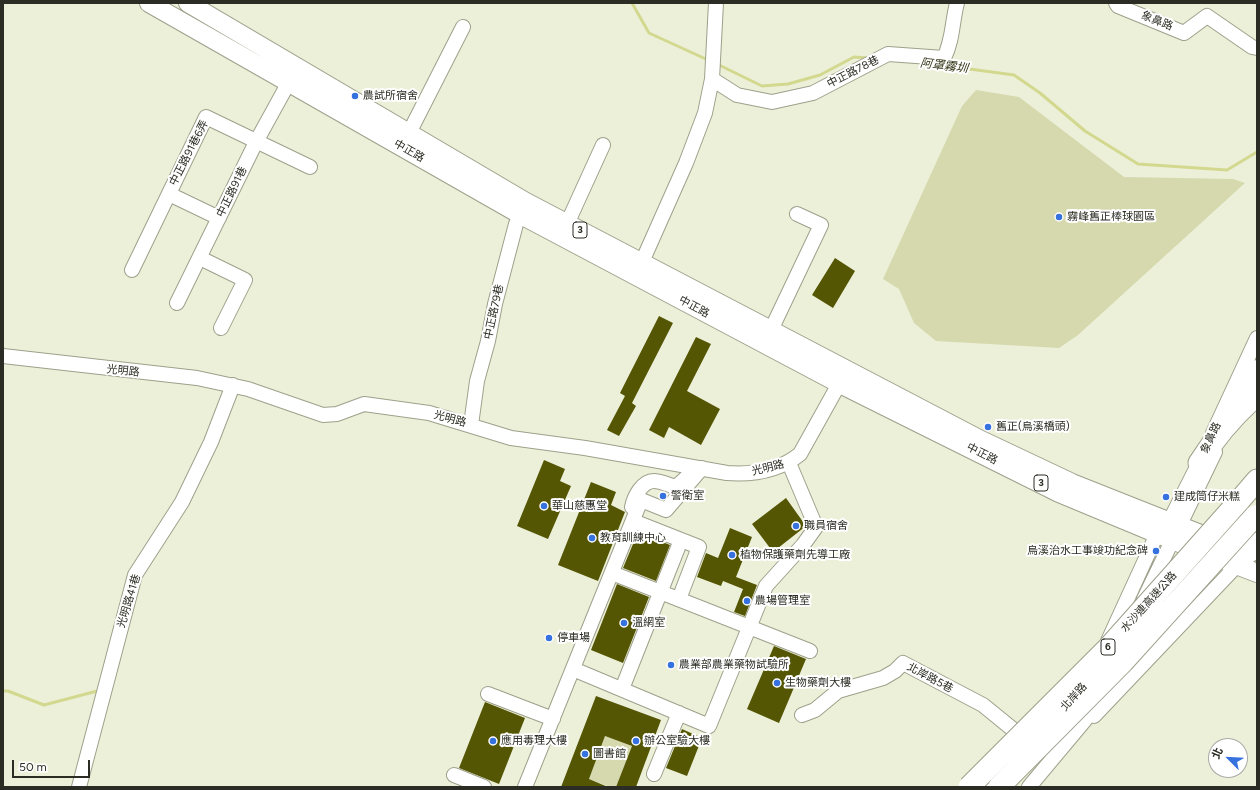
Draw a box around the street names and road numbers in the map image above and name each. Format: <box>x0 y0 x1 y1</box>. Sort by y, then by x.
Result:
street label: 象鼻路 <box>1139 9 1175 33</box>
street label: 中正路78巷 <box>825 53 881 91</box>
street label: 中正路91巷6弄 <box>167 118 211 188</box>
street label: 中正路 <box>391 137 427 165</box>
street label: 中正路91巷 <box>214 164 250 220</box>
road number: 3 <box>573 222 587 238</box>
street label: 中正路79巷 <box>482 283 506 341</box>
street label: 中正路 <box>676 293 712 321</box>
street label: 光明路 <box>106 363 140 379</box>
street label: 光明路 <box>432 408 468 430</box>
street label: 象鼻路 <box>1198 420 1224 456</box>
street label: 中正路 <box>964 441 1000 467</box>
street label: 光明路 <box>750 458 786 478</box>
road number: 3 <box>1034 475 1048 491</box>
street label: 水沙連高速公路 <box>1118 569 1180 635</box>
street label: 光明路41巷 <box>115 573 143 629</box>
road number: 6 <box>1101 639 1115 655</box>
street label: 北岸路5巷 <box>905 660 955 696</box>
street label: 北岸路 <box>1058 680 1090 714</box>

